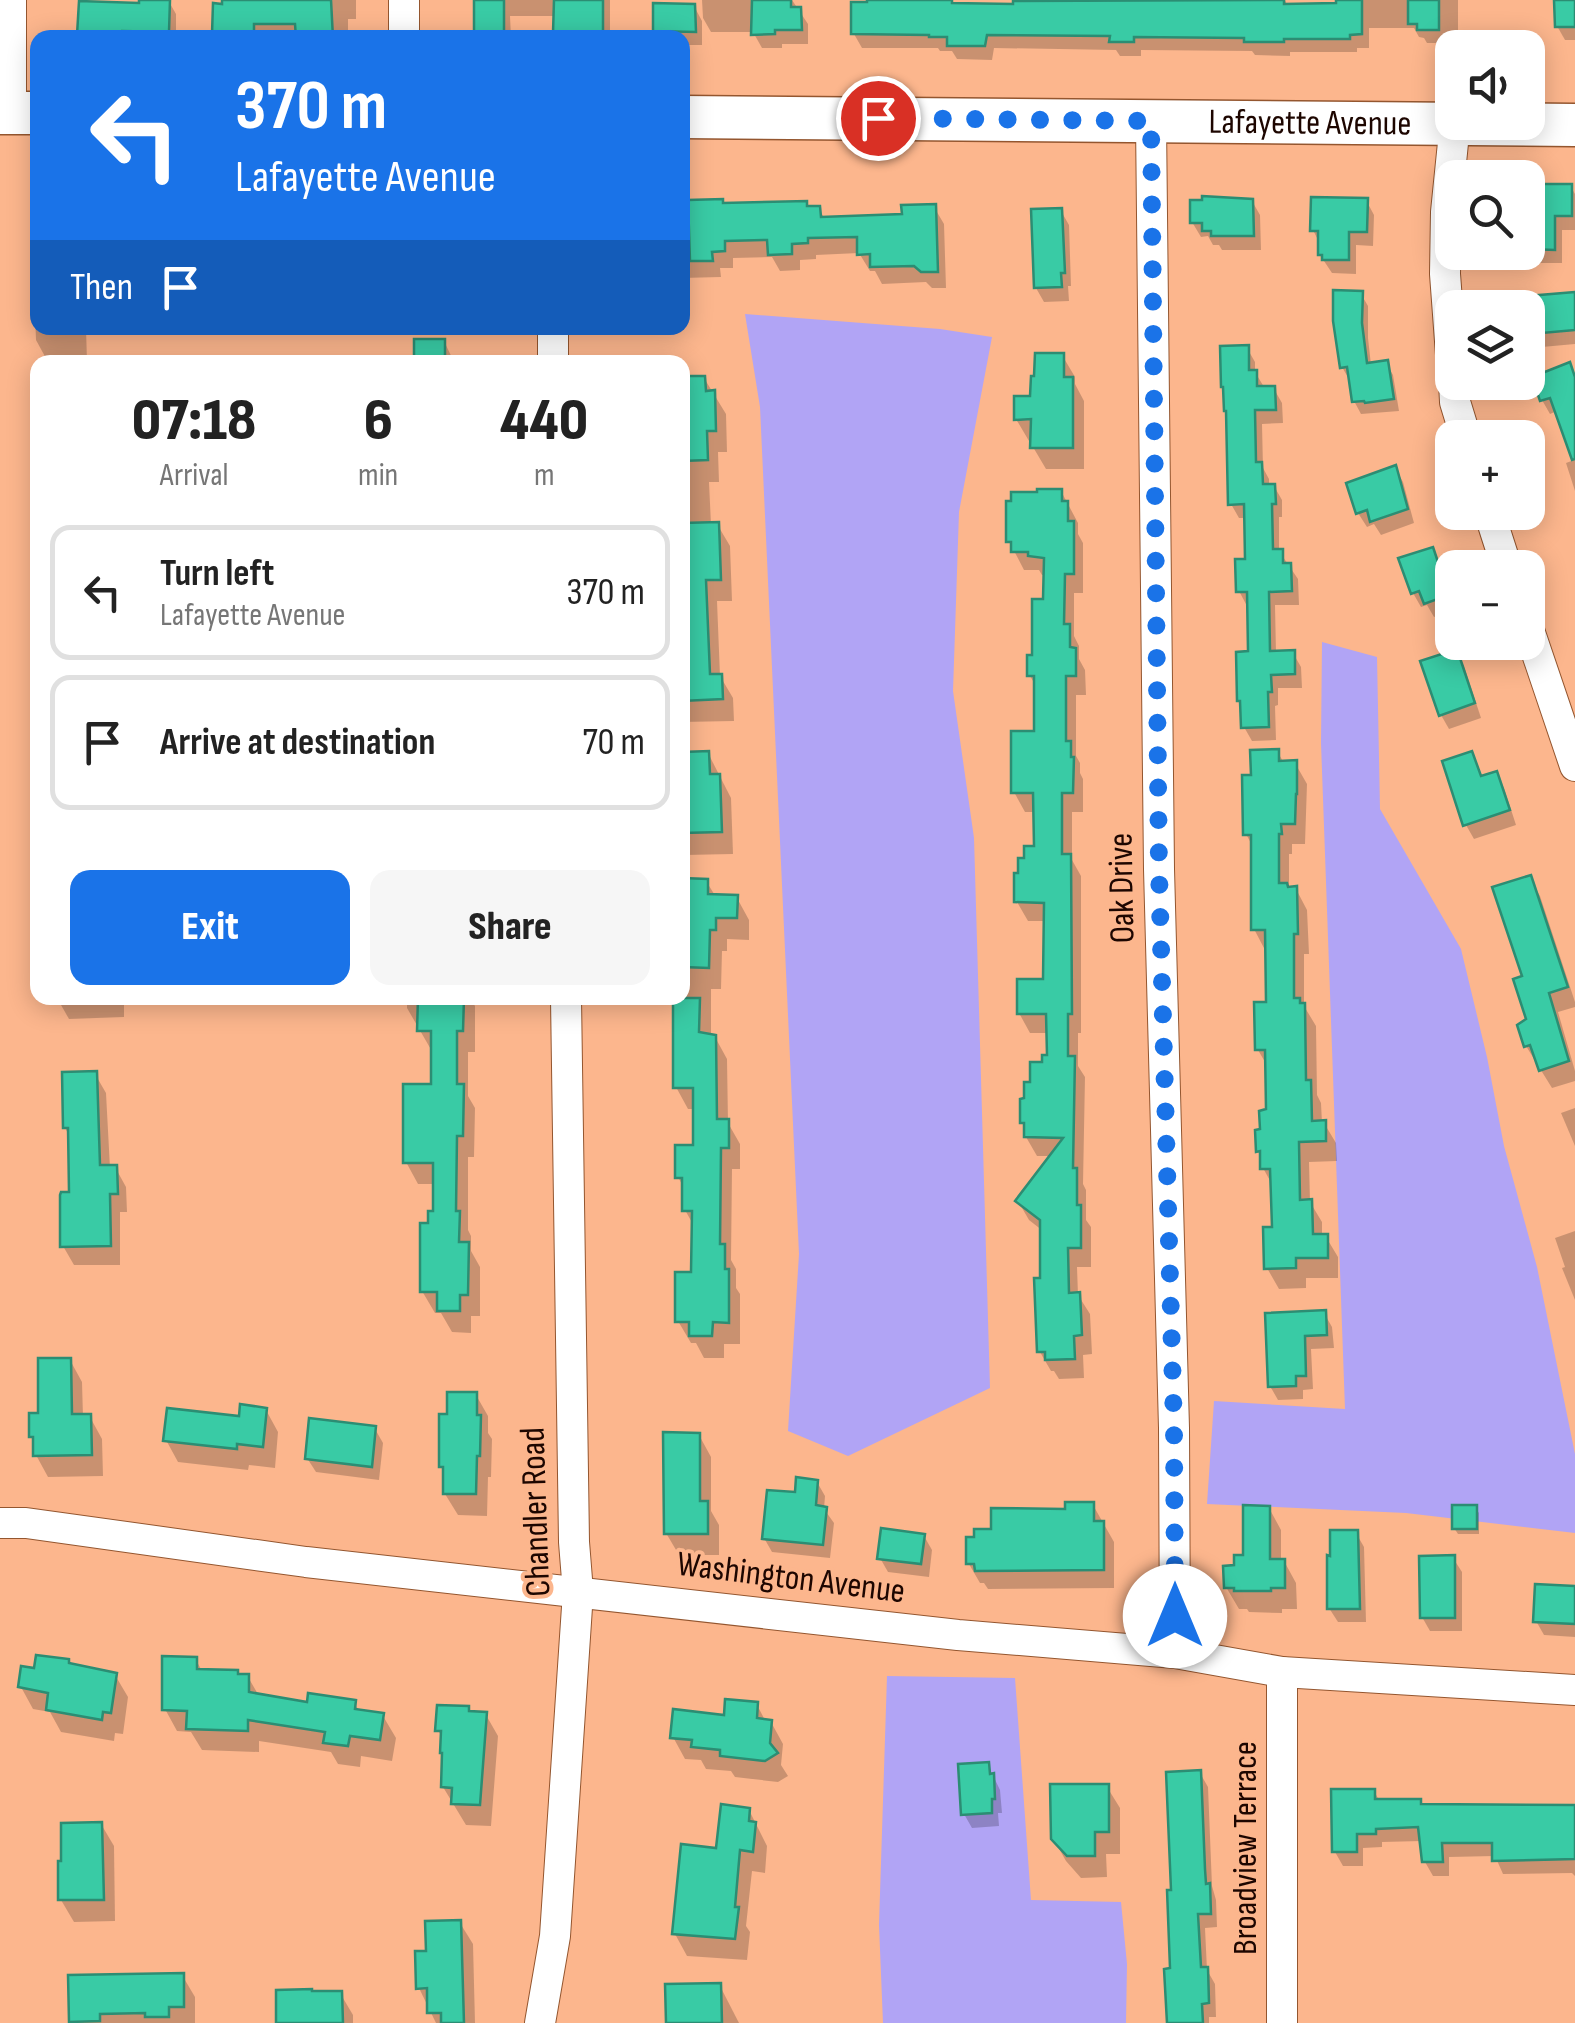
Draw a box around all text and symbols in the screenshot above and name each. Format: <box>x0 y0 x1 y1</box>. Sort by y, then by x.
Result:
map controls <box>1435 30 1545 660</box>
button: sound <box>1435 30 1545 140</box>
text: 370 m <box>235 65 387 149</box>
icon: left <box>70 70 200 200</box>
pin <box>836 76 921 161</box>
icon: arrive <box>851 91 906 146</box>
street label: Lafayette Avenue <box>1208 100 1412 145</box>
text: Lafayette Avenue <box>235 150 496 205</box>
button: search <box>1435 160 1545 270</box>
icon: arrive <box>153 260 208 315</box>
text: Then <box>70 265 133 310</box>
button: layers <box>1435 290 1545 400</box>
text: 07:18 <box>132 385 256 457</box>
text: 6 <box>364 385 393 457</box>
text: 440 <box>500 385 588 457</box>
button: + <box>1435 420 1545 530</box>
text: Arrival <box>160 456 228 495</box>
text: min <box>358 456 398 495</box>
text: m <box>534 456 554 495</box>
button: − <box>1435 550 1545 660</box>
text: Turn left <box>160 551 274 596</box>
icon: left <box>75 565 130 620</box>
text: 370 m <box>567 570 645 615</box>
text: Lafayette Avenue <box>160 596 345 635</box>
icon: arrive <box>75 715 130 770</box>
text: Arrive at destination <box>160 720 435 765</box>
text: 70 m <box>583 720 645 765</box>
street label: Oak Drive <box>1100 832 1144 944</box>
button: Exit <box>70 870 350 985</box>
button: Share <box>370 870 650 985</box>
street label: Chandler Road <box>512 1427 560 1597</box>
street label: Washington Avenue <box>675 1543 907 1613</box>
position arrow <box>1123 1564 1227 1668</box>
street label: Broadview Terrace <box>1224 1741 1267 1955</box>

